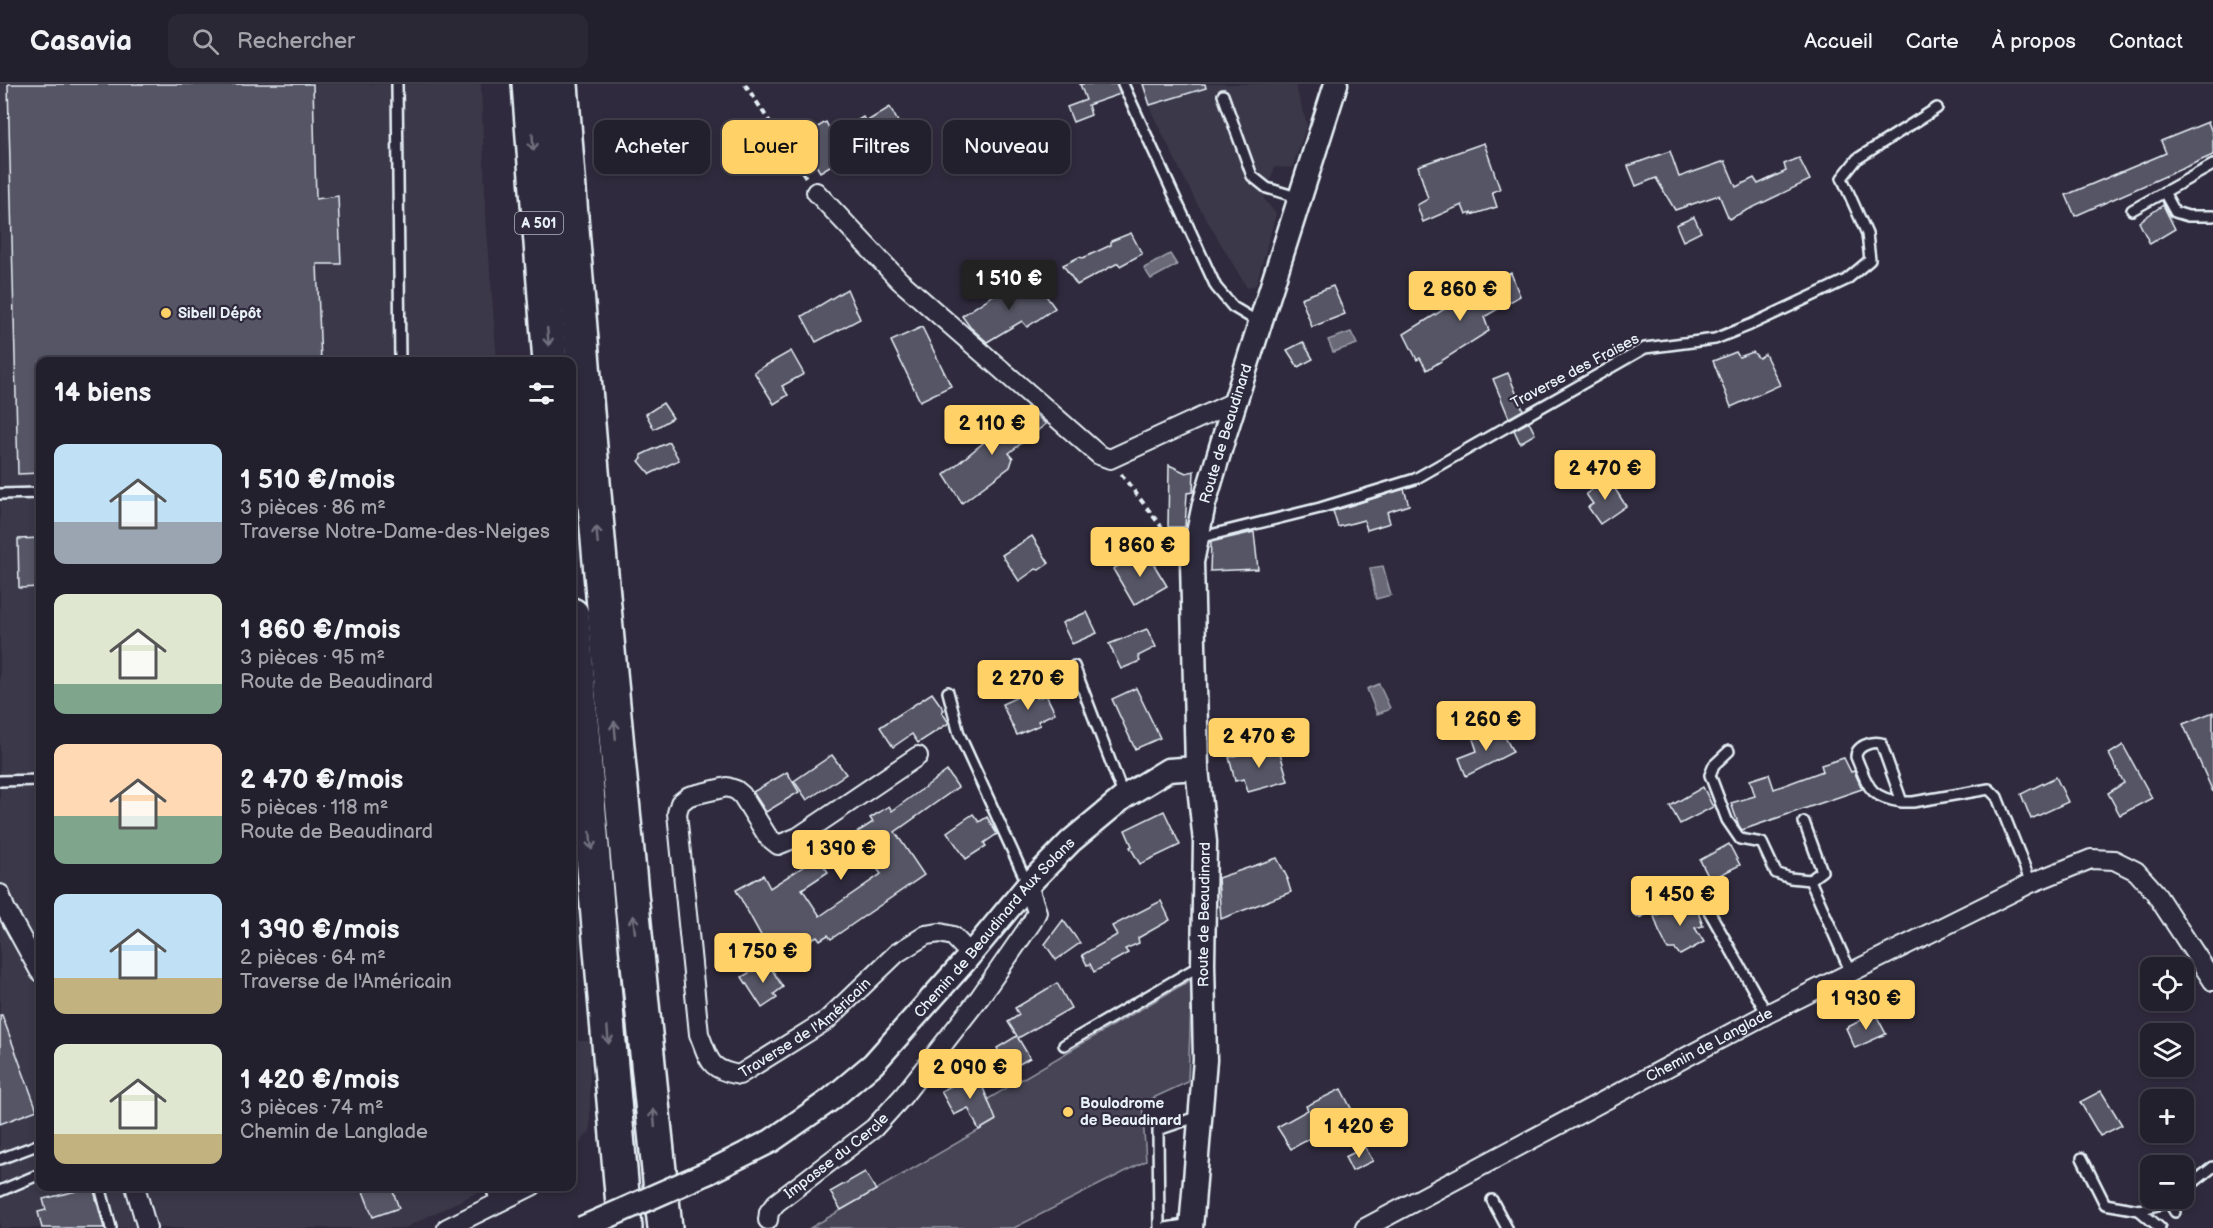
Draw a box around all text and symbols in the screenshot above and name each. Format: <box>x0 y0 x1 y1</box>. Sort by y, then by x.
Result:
search box <box>168 14 588 68</box>
text: Casavia <box>30 25 132 58</box>
icon: search <box>189 25 222 58</box>
text: Rechercher <box>237 28 355 55</box>
text: Accueil <box>1804 29 1873 54</box>
text: Carte <box>1906 29 1959 54</box>
text: À propos <box>1992 29 2076 54</box>
text: Contact <box>2109 29 2183 54</box>
chip: Acheter <box>594 120 710 174</box>
chip: Louer <box>722 120 818 174</box>
chip: Filtres <box>830 120 931 174</box>
chip: Nouveau <box>943 120 1070 174</box>
one-way arrow <box>528 132 539 152</box>
road number: A 501 <box>515 212 563 234</box>
pin: 1 510 € <box>954 260 1064 311</box>
text: 1 510 € <box>976 267 1042 291</box>
pin: 2 860 € <box>1405 271 1515 322</box>
text: 2 860 € <box>1423 278 1497 302</box>
place label: Sibell Dépôt <box>178 304 261 323</box>
marker: Sibell Dépôt <box>159 306 173 320</box>
one-way arrow <box>543 326 554 346</box>
street label: Traverse des Fraises <box>1508 329 1643 413</box>
street label: Route de Beaudinard <box>1195 361 1256 506</box>
icon: filters <box>525 377 558 410</box>
text: 14 biens <box>54 378 151 409</box>
pin: 2 110 € <box>937 405 1047 456</box>
text: 2 110 € <box>958 412 1026 436</box>
pin: 2 470 € <box>1550 450 1660 501</box>
text: 2 470 € <box>1568 457 1642 481</box>
text: 1 510 €/mois <box>240 465 395 496</box>
icon: home <box>102 468 174 540</box>
text: 3 pièces · 86 m² <box>240 496 386 520</box>
text: Traverse Notre-Dame-des-Neiges <box>240 520 550 544</box>
one-way arrow <box>592 526 603 546</box>
pin: 1 860 € <box>1085 527 1195 578</box>
text: 1 860 € <box>1105 534 1175 558</box>
text: 1 860 €/mois <box>240 615 401 646</box>
icon: home <box>102 618 174 690</box>
text: 3 pièces · 95 m² <box>240 646 385 670</box>
pin: 2 270 € <box>973 660 1083 711</box>
text: 2 270 € <box>992 667 1064 691</box>
text: Route de Beaudinard <box>240 670 433 694</box>
pin: 1 260 € <box>1431 701 1541 752</box>
text: 1 260 € <box>1451 708 1521 732</box>
pin: 2 470 € <box>1204 718 1314 769</box>
one-way arrow <box>609 720 620 740</box>
text: 2 470 € <box>1222 725 1296 749</box>
text: 2 470 €/mois <box>240 765 403 796</box>
icon: home <box>102 768 174 840</box>
text: 5 pièces · 118 m² <box>240 796 388 820</box>
text: Route de Beaudinard <box>240 820 433 844</box>
pin: 1 390 € <box>786 830 896 881</box>
one-way arrow <box>586 831 597 850</box>
street label: Chemin de Beaudinard Aux Solans <box>910 833 1079 1021</box>
text: 1 390 € <box>806 837 876 861</box>
street label: Route de Beaudinard <box>1193 842 1214 987</box>
pin: 1 450 € <box>1625 876 1735 927</box>
text: 1 450 € <box>1645 883 1715 907</box>
one-way arrow <box>628 914 639 934</box>
text: 1 390 €/mois <box>240 915 400 946</box>
icon: home <box>102 918 174 990</box>
pin: 1 750 € <box>708 933 818 984</box>
text: 1 750 € <box>728 940 798 964</box>
text: 2 pièces · 64 m² <box>240 946 386 970</box>
map controls <box>2140 957 2194 1209</box>
button: locate <box>2140 957 2194 1011</box>
text: Traverse de l'Américain <box>240 970 452 994</box>
street label: Traverse de l'Américain <box>735 974 875 1082</box>
pin: 1 930 € <box>1811 980 1921 1031</box>
text: 1 930 € <box>1831 987 1901 1011</box>
street label: Chemin de Langlade <box>1643 1003 1776 1086</box>
button: layers <box>2140 1023 2194 1077</box>
one-way arrow <box>603 1025 614 1045</box>
pin: 2 090 € <box>915 1049 1025 1100</box>
text: 2 090 € <box>933 1056 1007 1080</box>
text: 1 420 €/mois <box>240 1065 400 1096</box>
icon: home <box>102 1068 174 1140</box>
button: + <box>2140 1089 2194 1143</box>
place label: Boulodrome de Beaudinard <box>1080 1094 1181 1130</box>
text: 3 pièces · 74 m² <box>240 1096 384 1120</box>
marker: Boulodrome de Beaudinard <box>1061 1105 1075 1119</box>
one-way arrow <box>648 1108 659 1128</box>
pin: 1 420 € <box>1304 1108 1414 1159</box>
street label: Impasse du Cercle <box>780 1109 893 1203</box>
text: 1 420 € <box>1324 1115 1394 1139</box>
text: Chemin de Langlade <box>240 1120 428 1144</box>
button: − <box>2140 1155 2194 1209</box>

